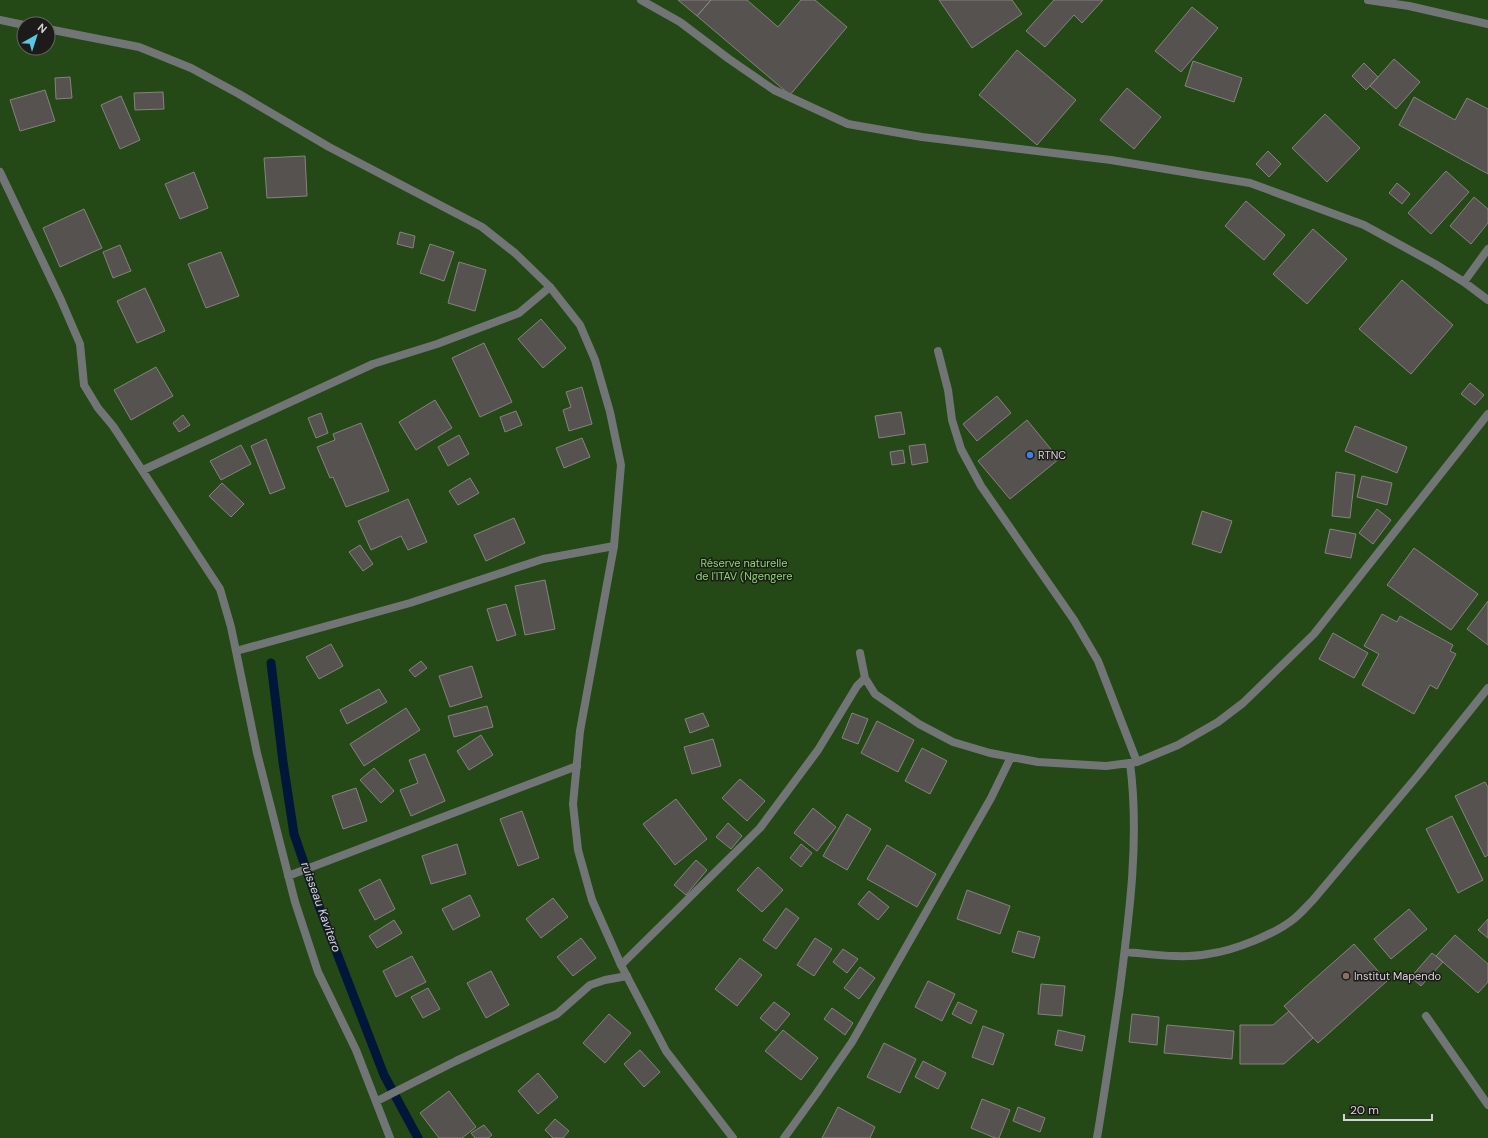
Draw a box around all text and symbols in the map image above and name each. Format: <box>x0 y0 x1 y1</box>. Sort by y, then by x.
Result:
north arrow <box>16 16 56 56</box>
text: N <box>35 20 50 36</box>
place label: RTNC <box>1038 448 1066 462</box>
marker: RTNC <box>1025 450 1035 460</box>
park label: Réserve naturelle de l'ITAV (Ngengere <box>695 556 793 583</box>
water label: ruisseau Kavitero <box>297 860 345 954</box>
place label: Institut Mapendo <box>1354 969 1441 983</box>
marker: Institut Mapendo <box>1341 971 1351 981</box>
scale bar <box>1344 1096 1432 1122</box>
text: 20 m <box>1350 1102 1379 1118</box>

